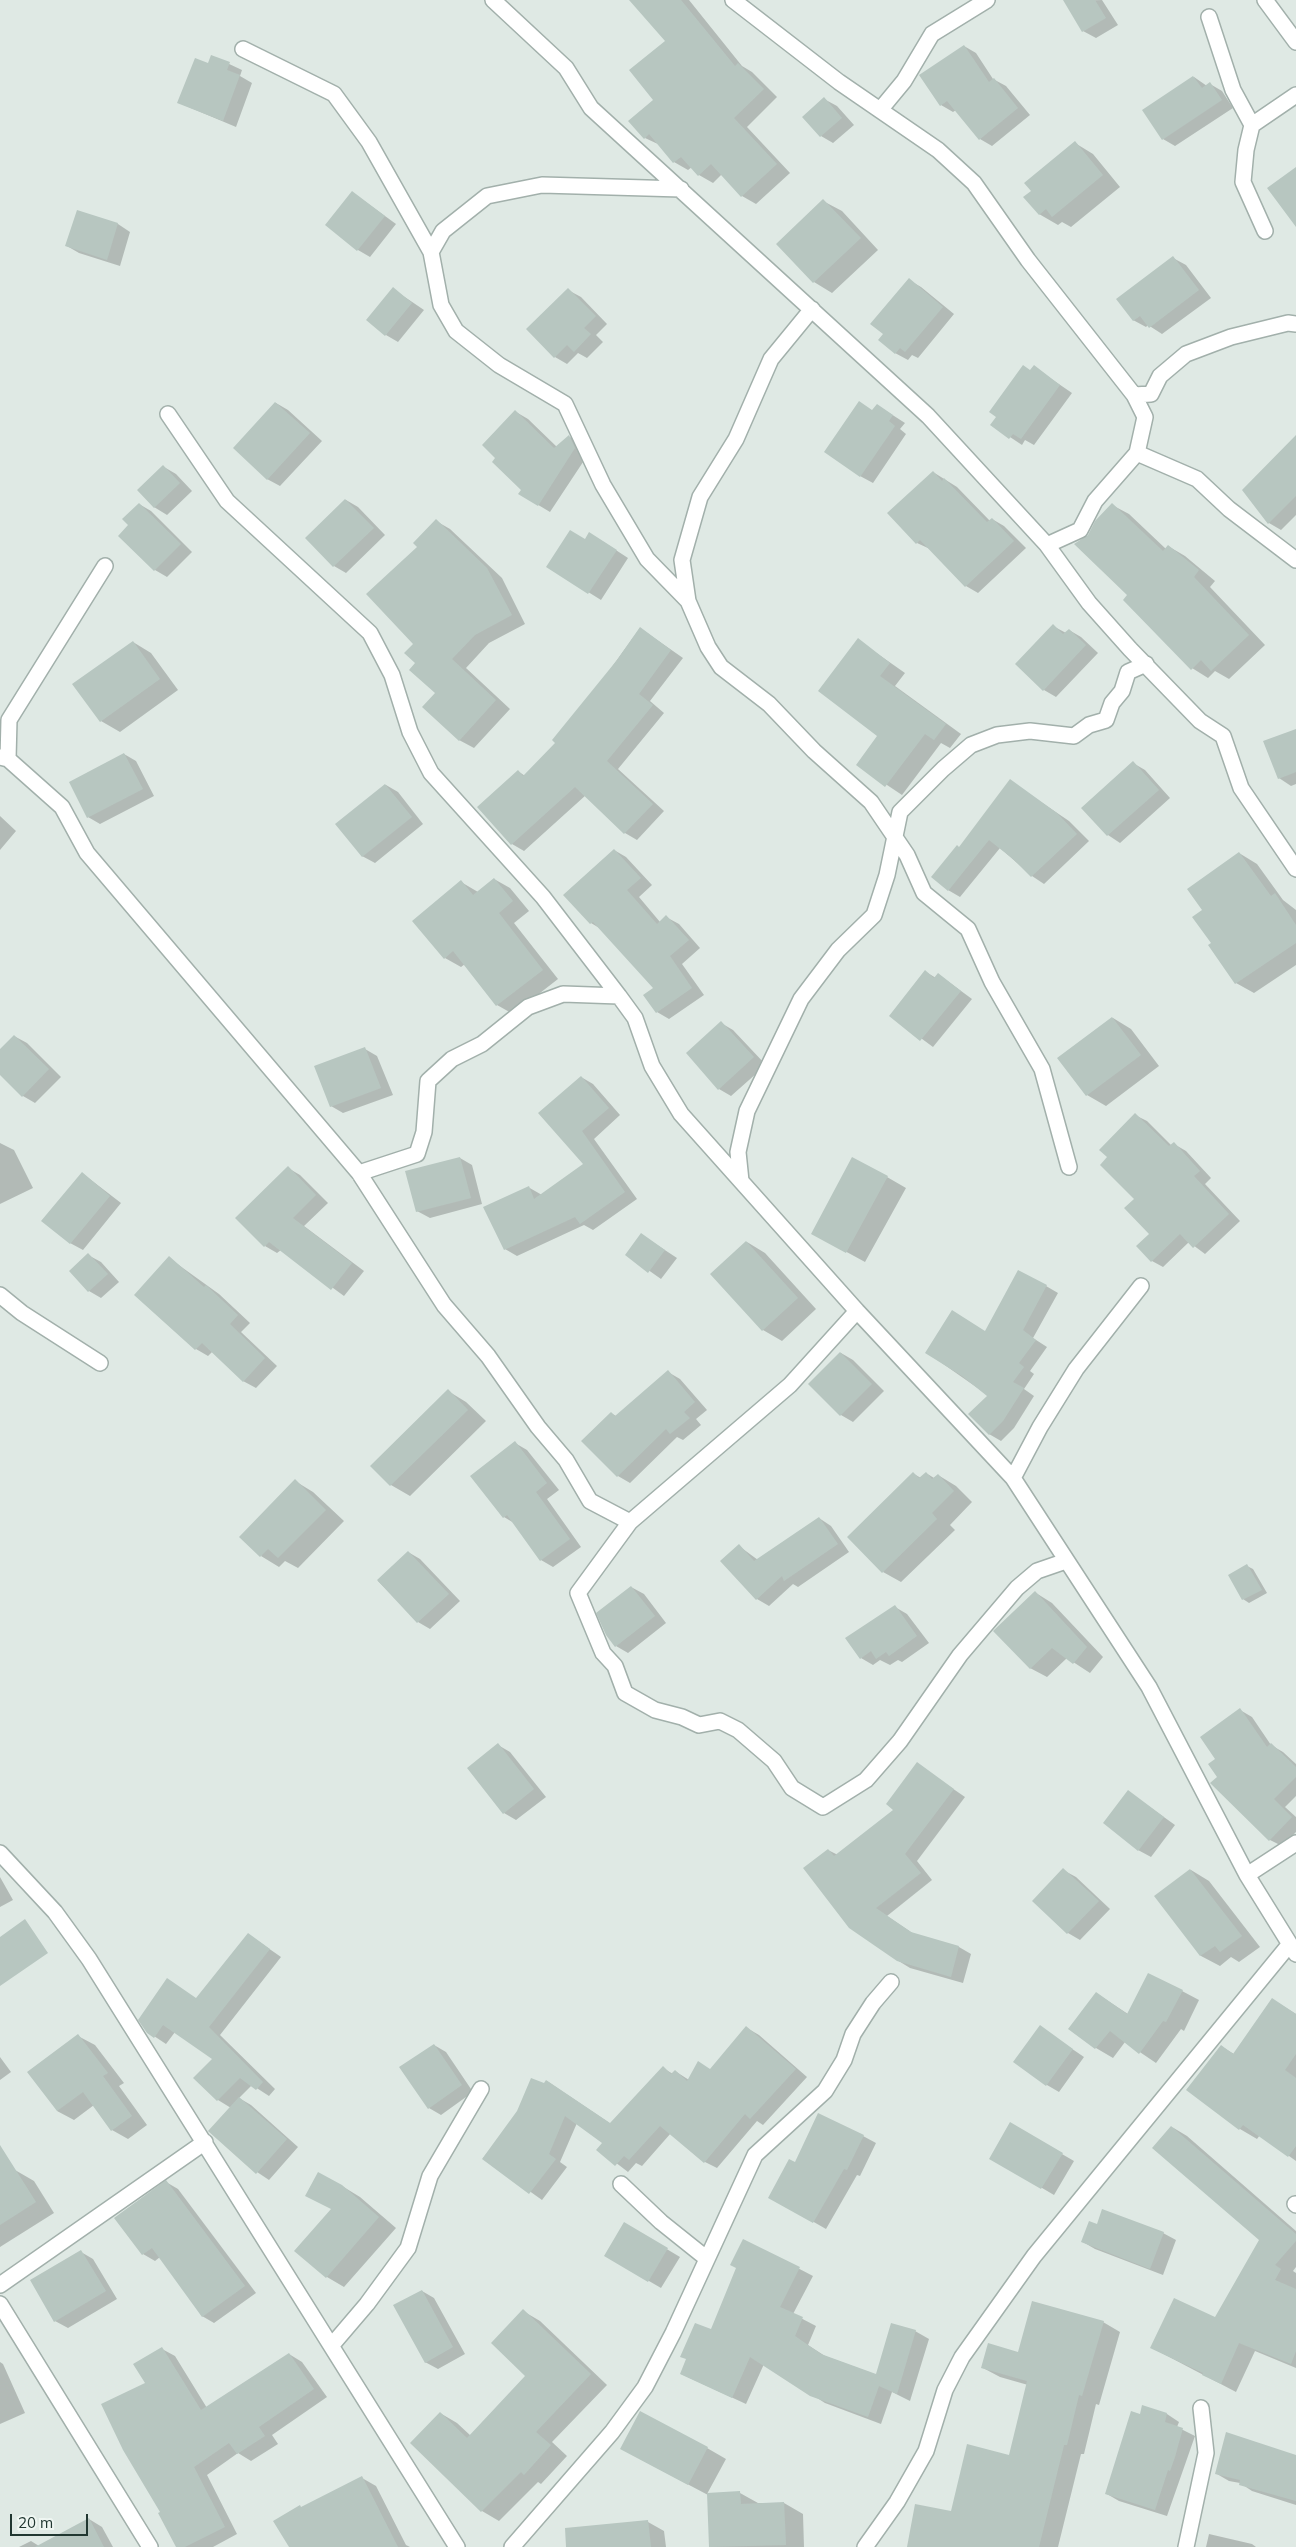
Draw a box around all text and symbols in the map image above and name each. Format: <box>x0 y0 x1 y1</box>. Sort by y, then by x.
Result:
scale bar <box>12 2504 90 2536</box>
text: 20 m <box>18 2513 53 2532</box>

